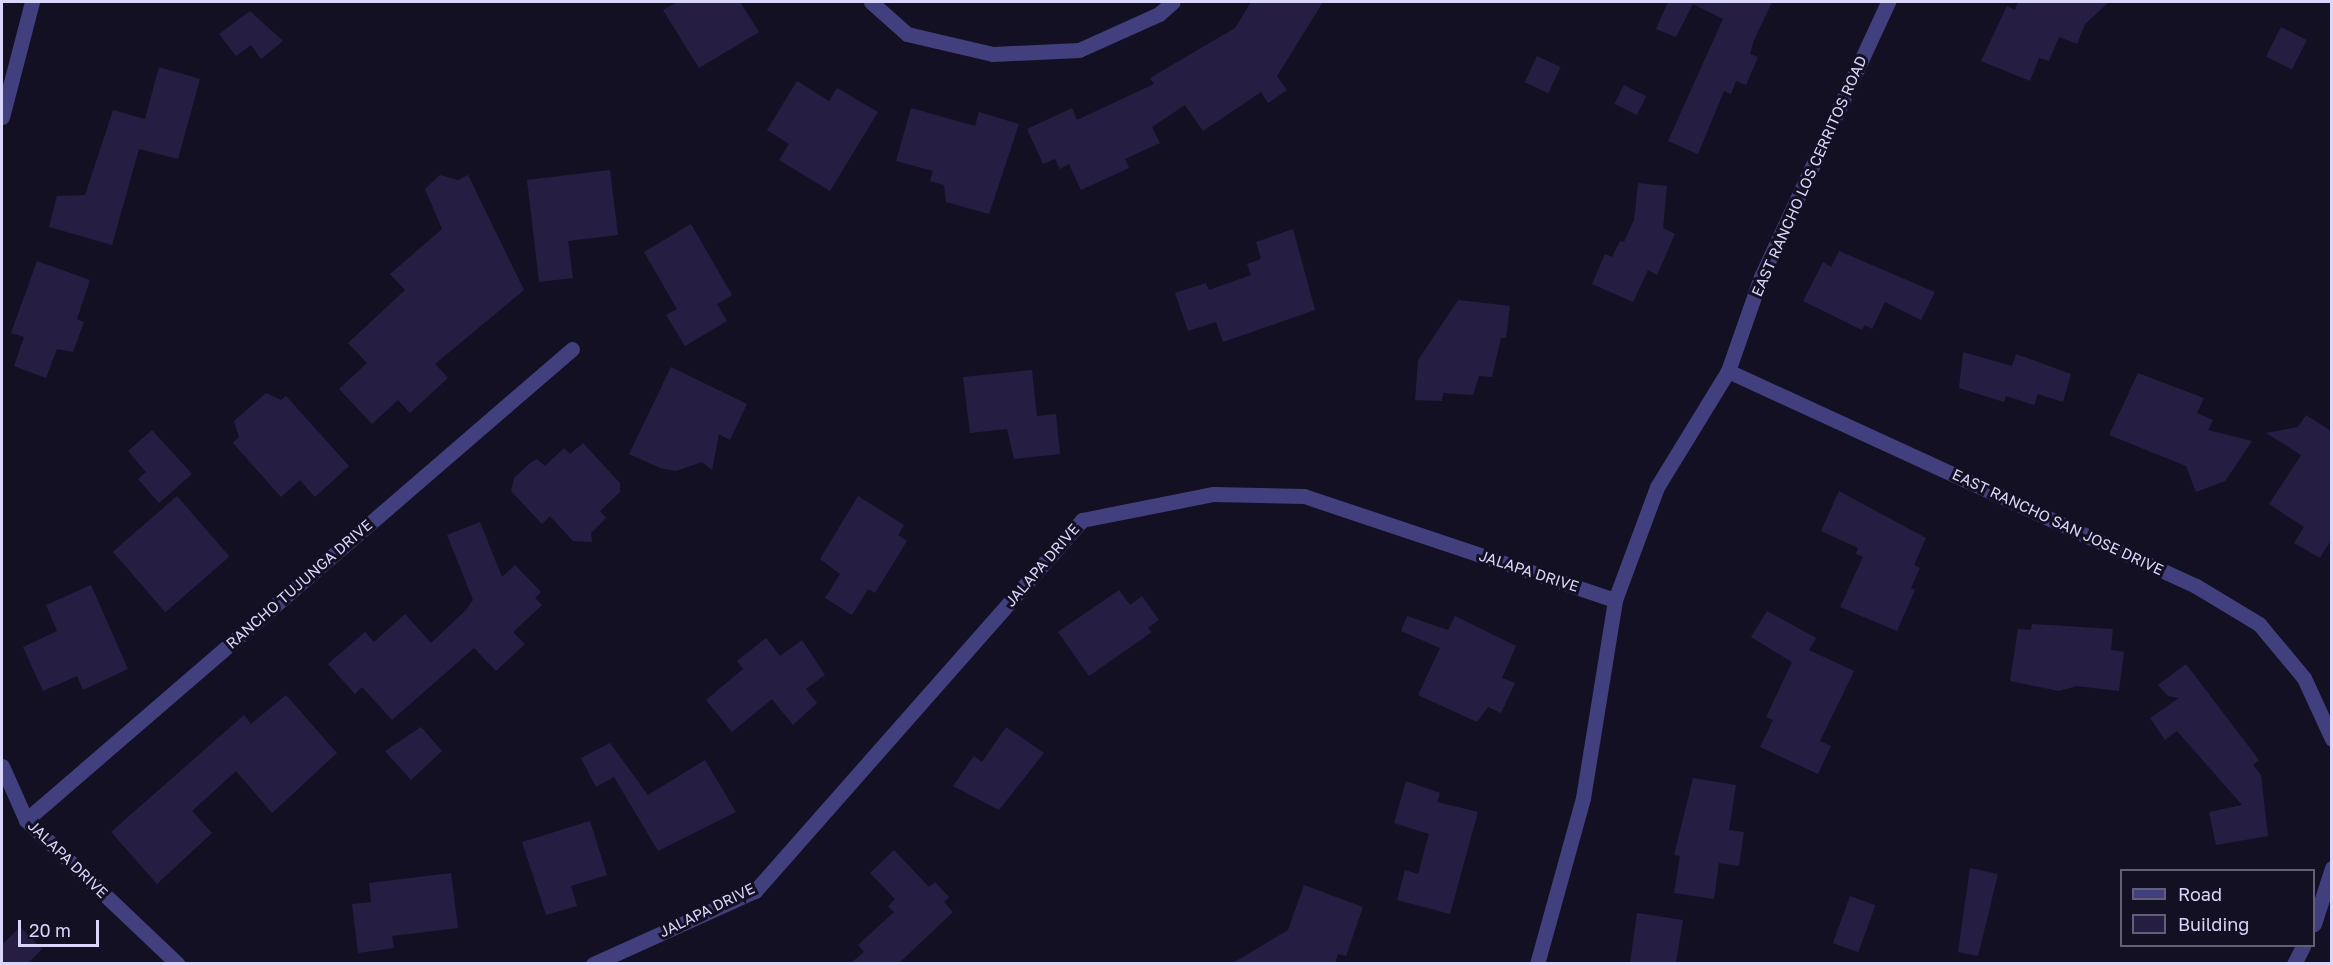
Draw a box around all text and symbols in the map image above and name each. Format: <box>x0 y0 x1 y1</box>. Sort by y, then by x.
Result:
street label: EAST RANCHO LOS CERRITOS ROAD <box>1748 53 1870 299</box>
street label: EAST RANCHO SAN JOSE DRIVE <box>1950 465 2166 579</box>
street label: RANCHO TUJUNGA DRIVE <box>222 516 376 652</box>
street label: JALAPA DRIVE <box>1001 520 1083 610</box>
street label: JALAPA DRIVE <box>1477 546 1581 596</box>
street label: JALAPA DRIVE <box>24 816 112 902</box>
legend <box>2120 869 2315 947</box>
street label: JALAPA DRIVE <box>656 879 758 941</box>
text: Road <box>2178 883 2222 905</box>
scale bar <box>21 908 102 946</box>
text: Building <box>2178 913 2249 935</box>
text: 20 m <box>29 919 71 941</box>

